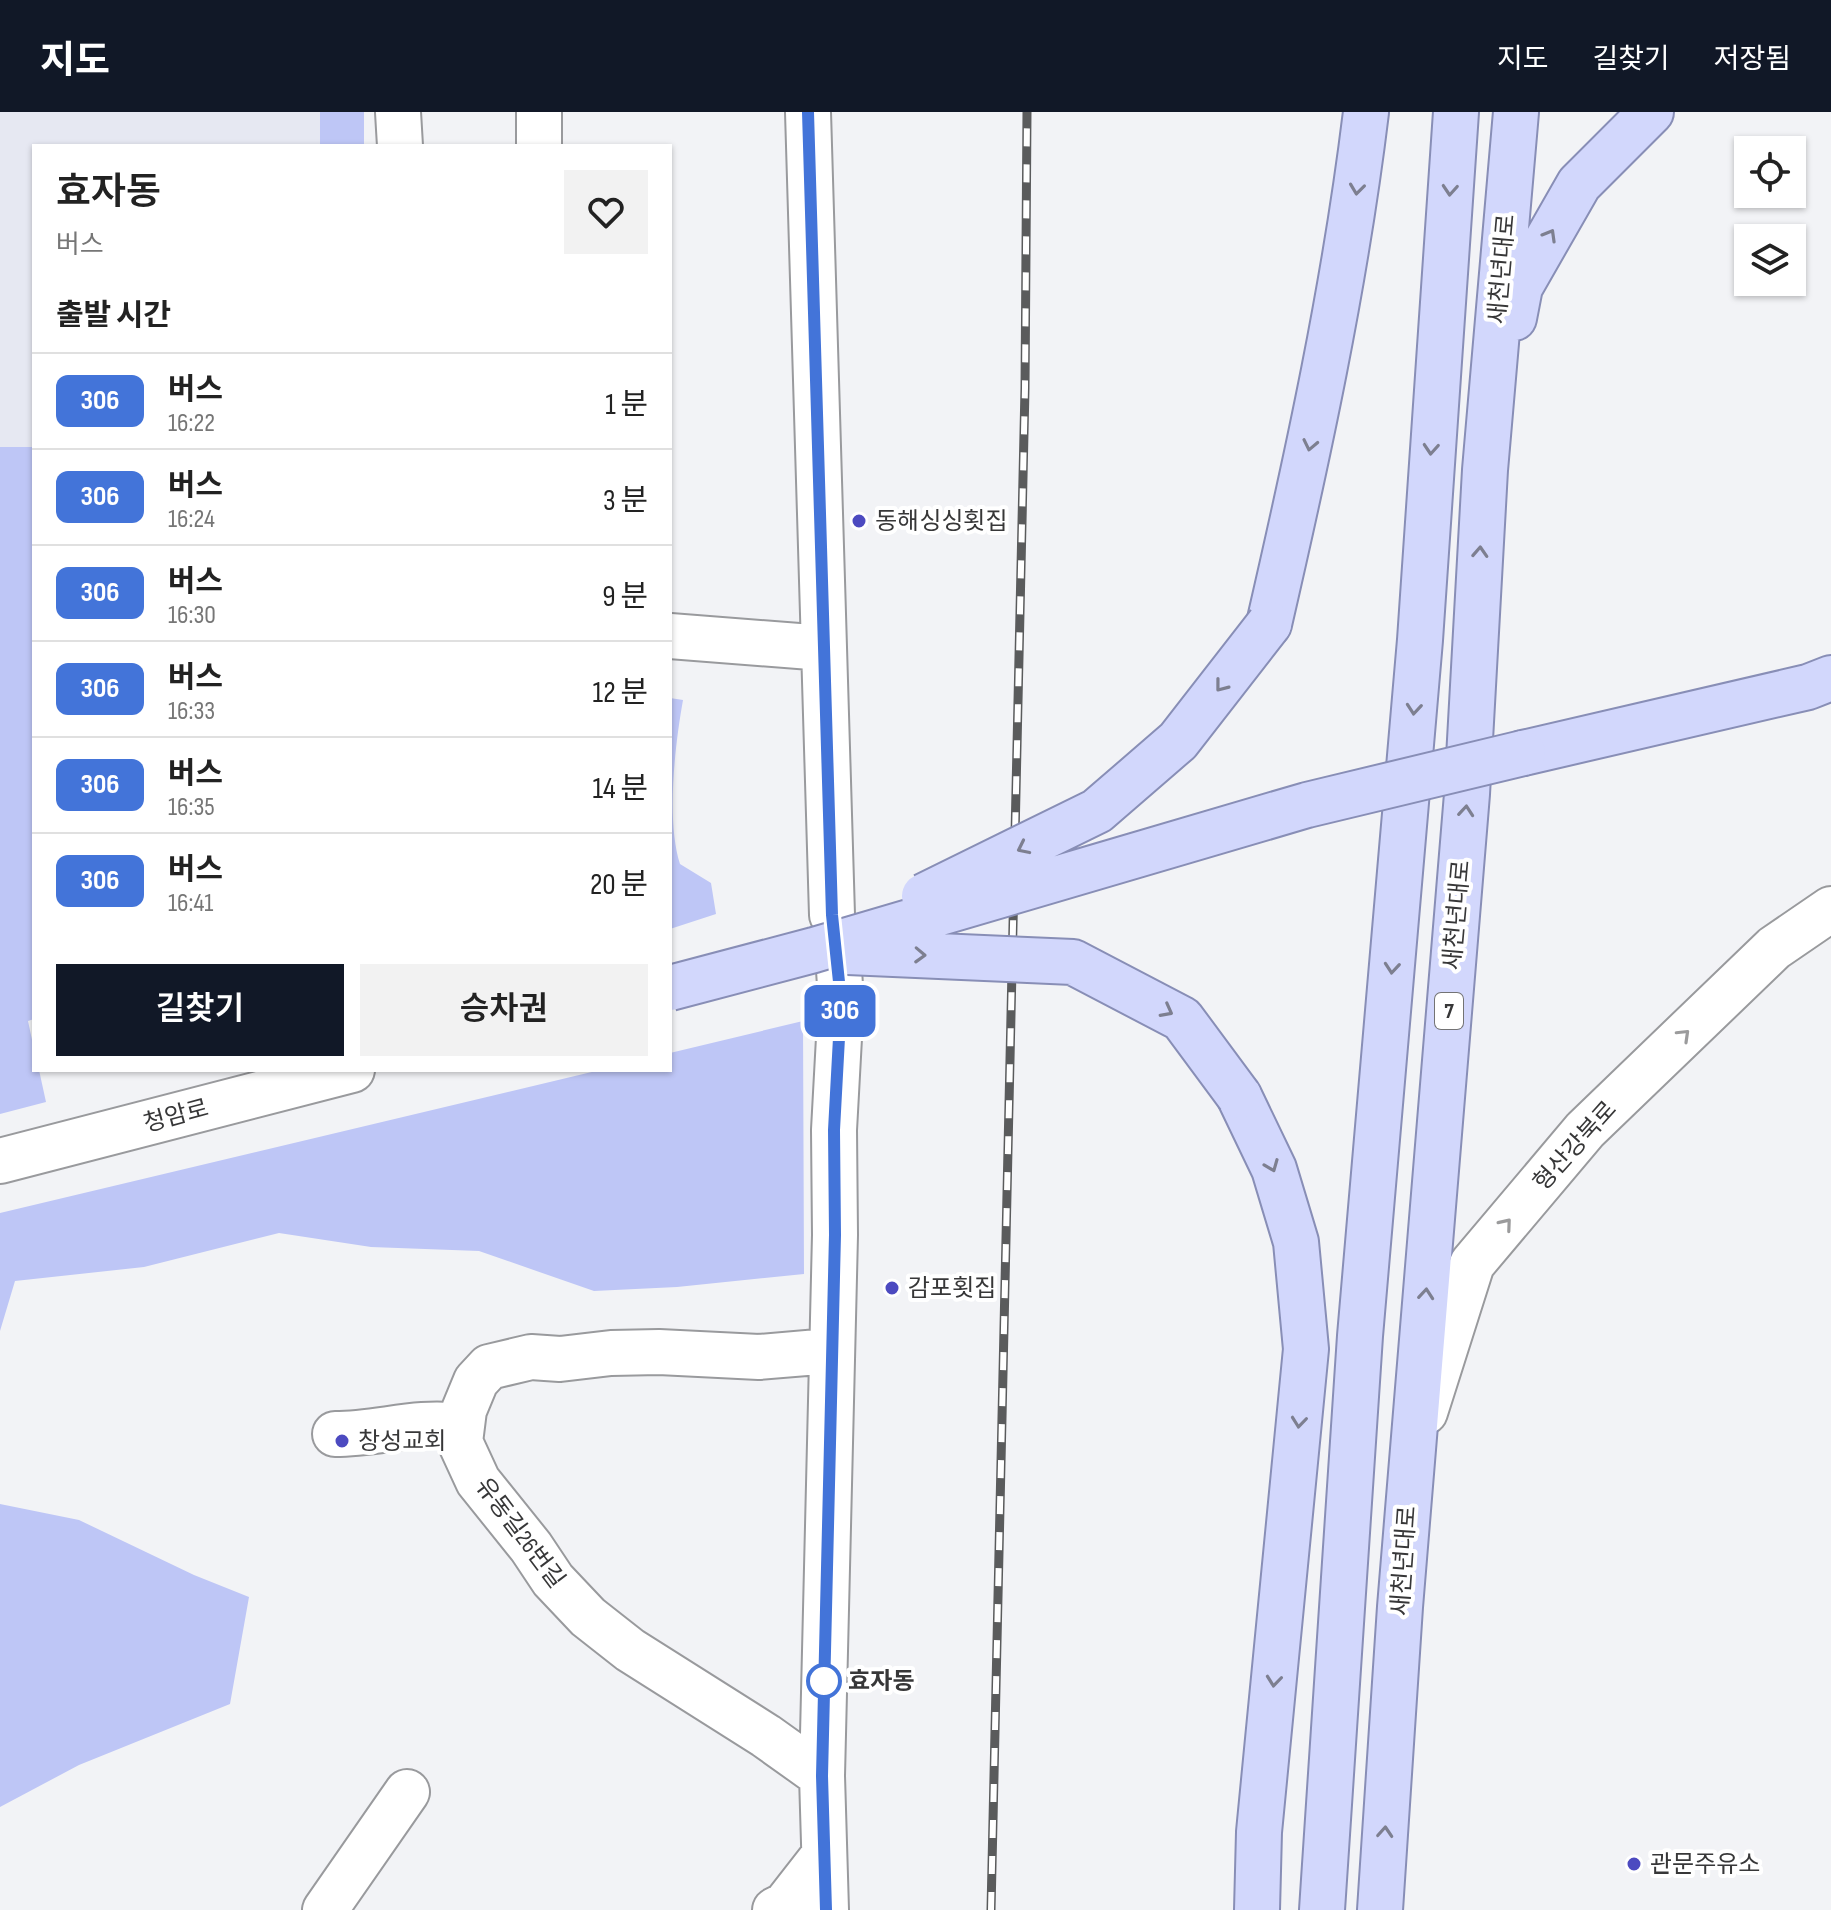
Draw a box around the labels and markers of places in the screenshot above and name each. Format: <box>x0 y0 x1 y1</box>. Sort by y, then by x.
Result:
place label: 동해싱싱횟집 <box>875 507 1007 536</box>
marker: 동해싱싱횟집 <box>850 512 868 530</box>
place label: 감포횟집 <box>908 1274 996 1303</box>
marker: 감포횟집 <box>883 1279 901 1297</box>
place label: 창성교회 <box>358 1427 446 1456</box>
marker: 창성교회 <box>333 1432 351 1450</box>
marker: 효자동 <box>807 1664 841 1698</box>
place label: 효자동 <box>848 1667 914 1696</box>
place label: 관문주유소 <box>1650 1850 1760 1879</box>
marker: 관문주유소 <box>1625 1855 1643 1873</box>

